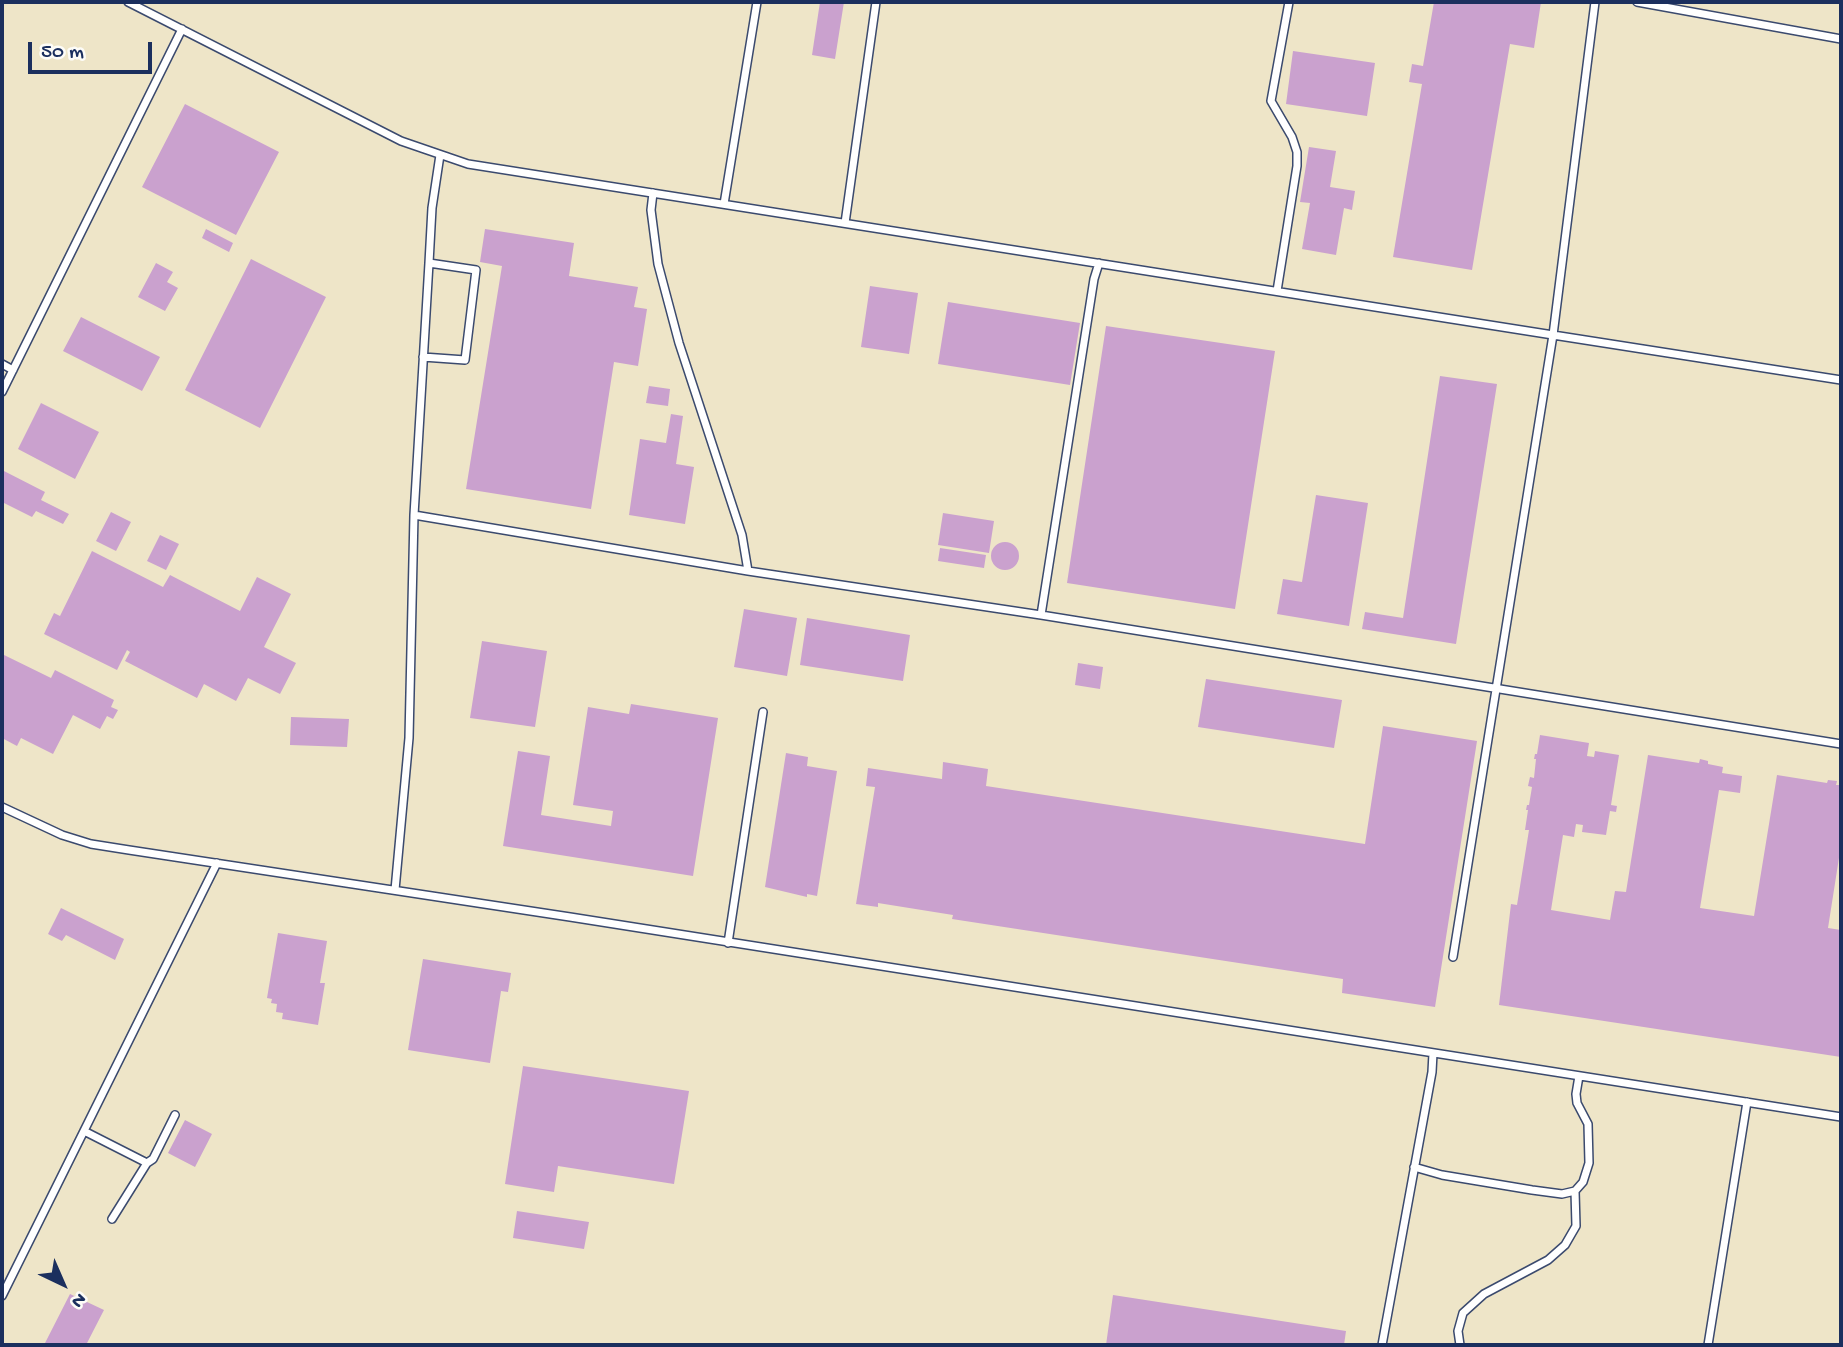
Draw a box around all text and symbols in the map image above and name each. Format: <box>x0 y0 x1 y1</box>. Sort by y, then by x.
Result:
scale bar <box>32 28 156 72</box>
text: 50 m <box>41 41 84 66</box>
north arrow <box>28 1249 98 1319</box>
text: N <box>65 1287 90 1312</box>

